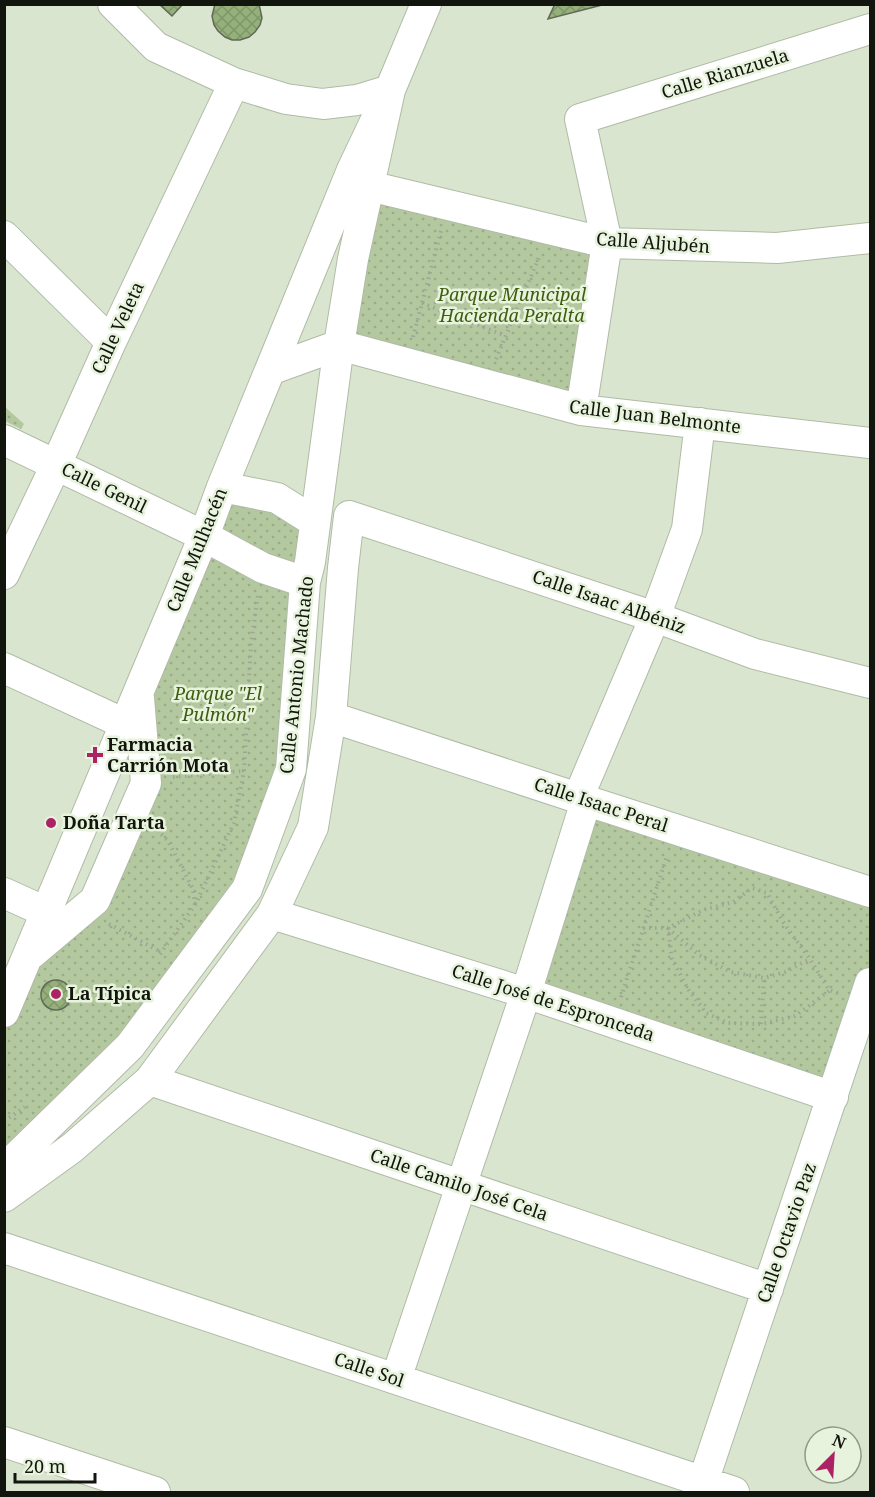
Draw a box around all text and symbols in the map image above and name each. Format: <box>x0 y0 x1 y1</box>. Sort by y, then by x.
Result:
street label: Calle Rianzuela <box>658 42 791 104</box>
street label: Calle Aljubén <box>595 226 711 258</box>
street label: Calle Veleta <box>85 278 149 378</box>
park label: Parque Municipal Hacienda Peralta <box>437 282 587 327</box>
street label: Calle Juan Belmonte <box>568 394 742 438</box>
street label: Calle Genil <box>58 456 151 518</box>
street label: Calle Mulhacén <box>160 483 232 615</box>
street label: Calle Isaac Albéniz <box>529 564 689 639</box>
street label: Calle Antonio Machado <box>274 575 318 775</box>
park label: Parque "El Pulmón" <box>173 681 263 726</box>
place label: Farmacia Carrión Mota <box>107 732 229 777</box>
marker: Farmacia Carrión Mota <box>88 748 102 762</box>
street label: Calle Isaac Peral <box>531 771 672 837</box>
place label: Doña Tarta <box>63 810 165 834</box>
marker: Doña Tarta <box>44 816 58 830</box>
street label: Calle José de Espronceda <box>449 958 658 1046</box>
place label: La Típica <box>68 981 152 1005</box>
marker: La Típica <box>49 987 63 1001</box>
street label: Calle Camilo José Cela <box>367 1142 552 1226</box>
street label: Calle Octavio Paz <box>751 1159 821 1306</box>
street label: Calle Sol <box>331 1346 408 1392</box>
north arrow <box>803 1425 863 1485</box>
text: N <box>829 1429 850 1454</box>
scale bar <box>15 1446 94 1484</box>
text: 20 m <box>24 1454 66 1478</box>

